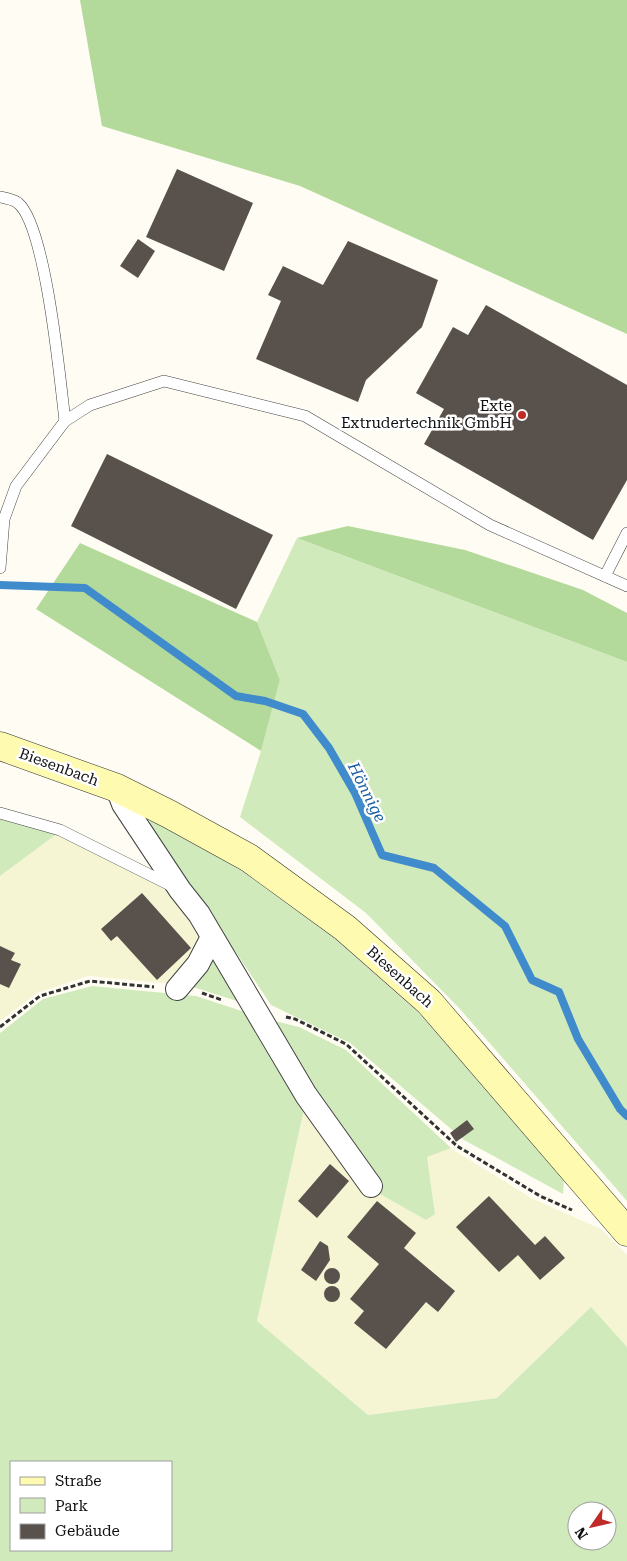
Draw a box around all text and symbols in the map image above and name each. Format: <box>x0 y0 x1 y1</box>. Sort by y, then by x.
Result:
place label: Exte Extrudertechnik GmbH <box>341 397 512 432</box>
marker: Exte Extrudertechnik GmbH <box>516 409 528 421</box>
street label: Biesenbach <box>17 744 102 790</box>
water label: Hönnige <box>343 758 390 825</box>
street label: Biesenbach <box>363 942 437 1012</box>
legend <box>10 1461 172 1551</box>
text: Straße <box>55 1472 102 1490</box>
text: Park <box>55 1497 89 1515</box>
north arrow <box>567 1501 617 1551</box>
text: Gebäude <box>55 1522 120 1540</box>
text: N <box>571 1524 591 1542</box>

